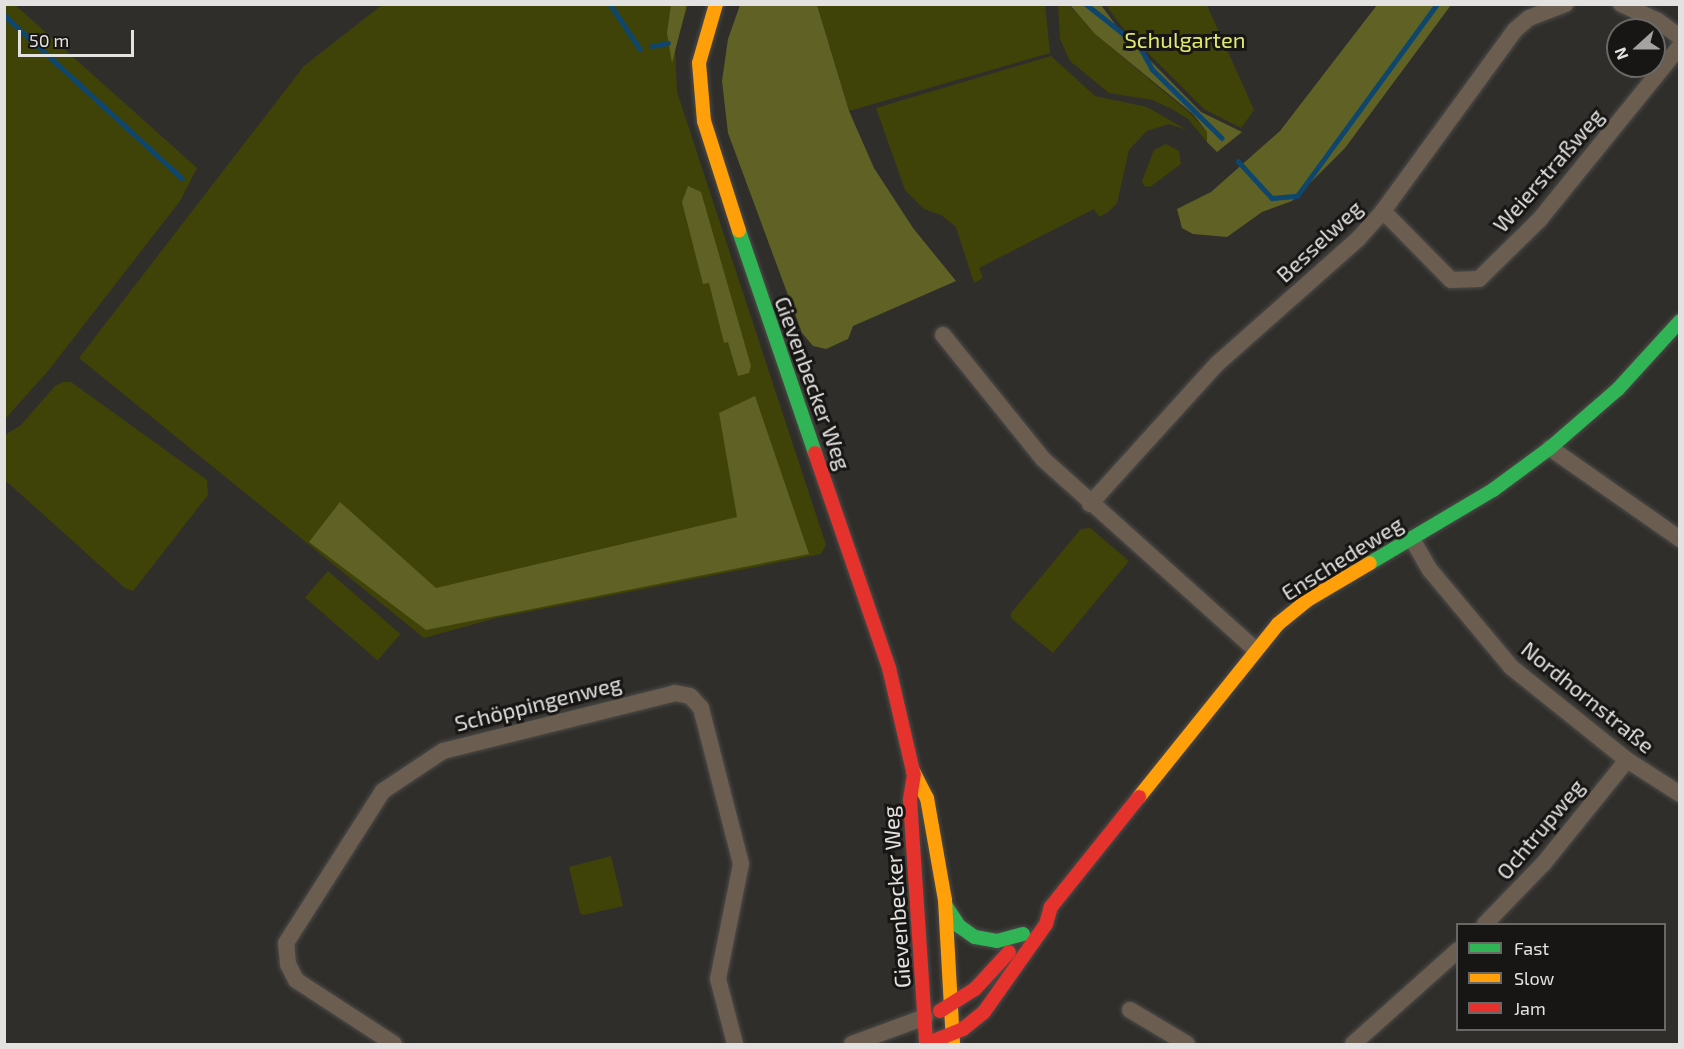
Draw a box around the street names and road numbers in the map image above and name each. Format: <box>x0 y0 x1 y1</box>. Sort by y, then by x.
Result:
street label: Weierstraßweg <box>1487 103 1609 237</box>
street label: Besselweg <box>1271 195 1367 287</box>
street label: Gievenbecker Weg <box>769 292 857 474</box>
street label: Enschedeweg <box>1276 510 1408 606</box>
street label: Nordhornstraße <box>1516 635 1660 759</box>
street label: Schöppingenweg <box>452 669 624 737</box>
street label: Ochtrupweg <box>1490 773 1590 885</box>
street label: Gievenbecker Weg <box>876 805 916 989</box>

